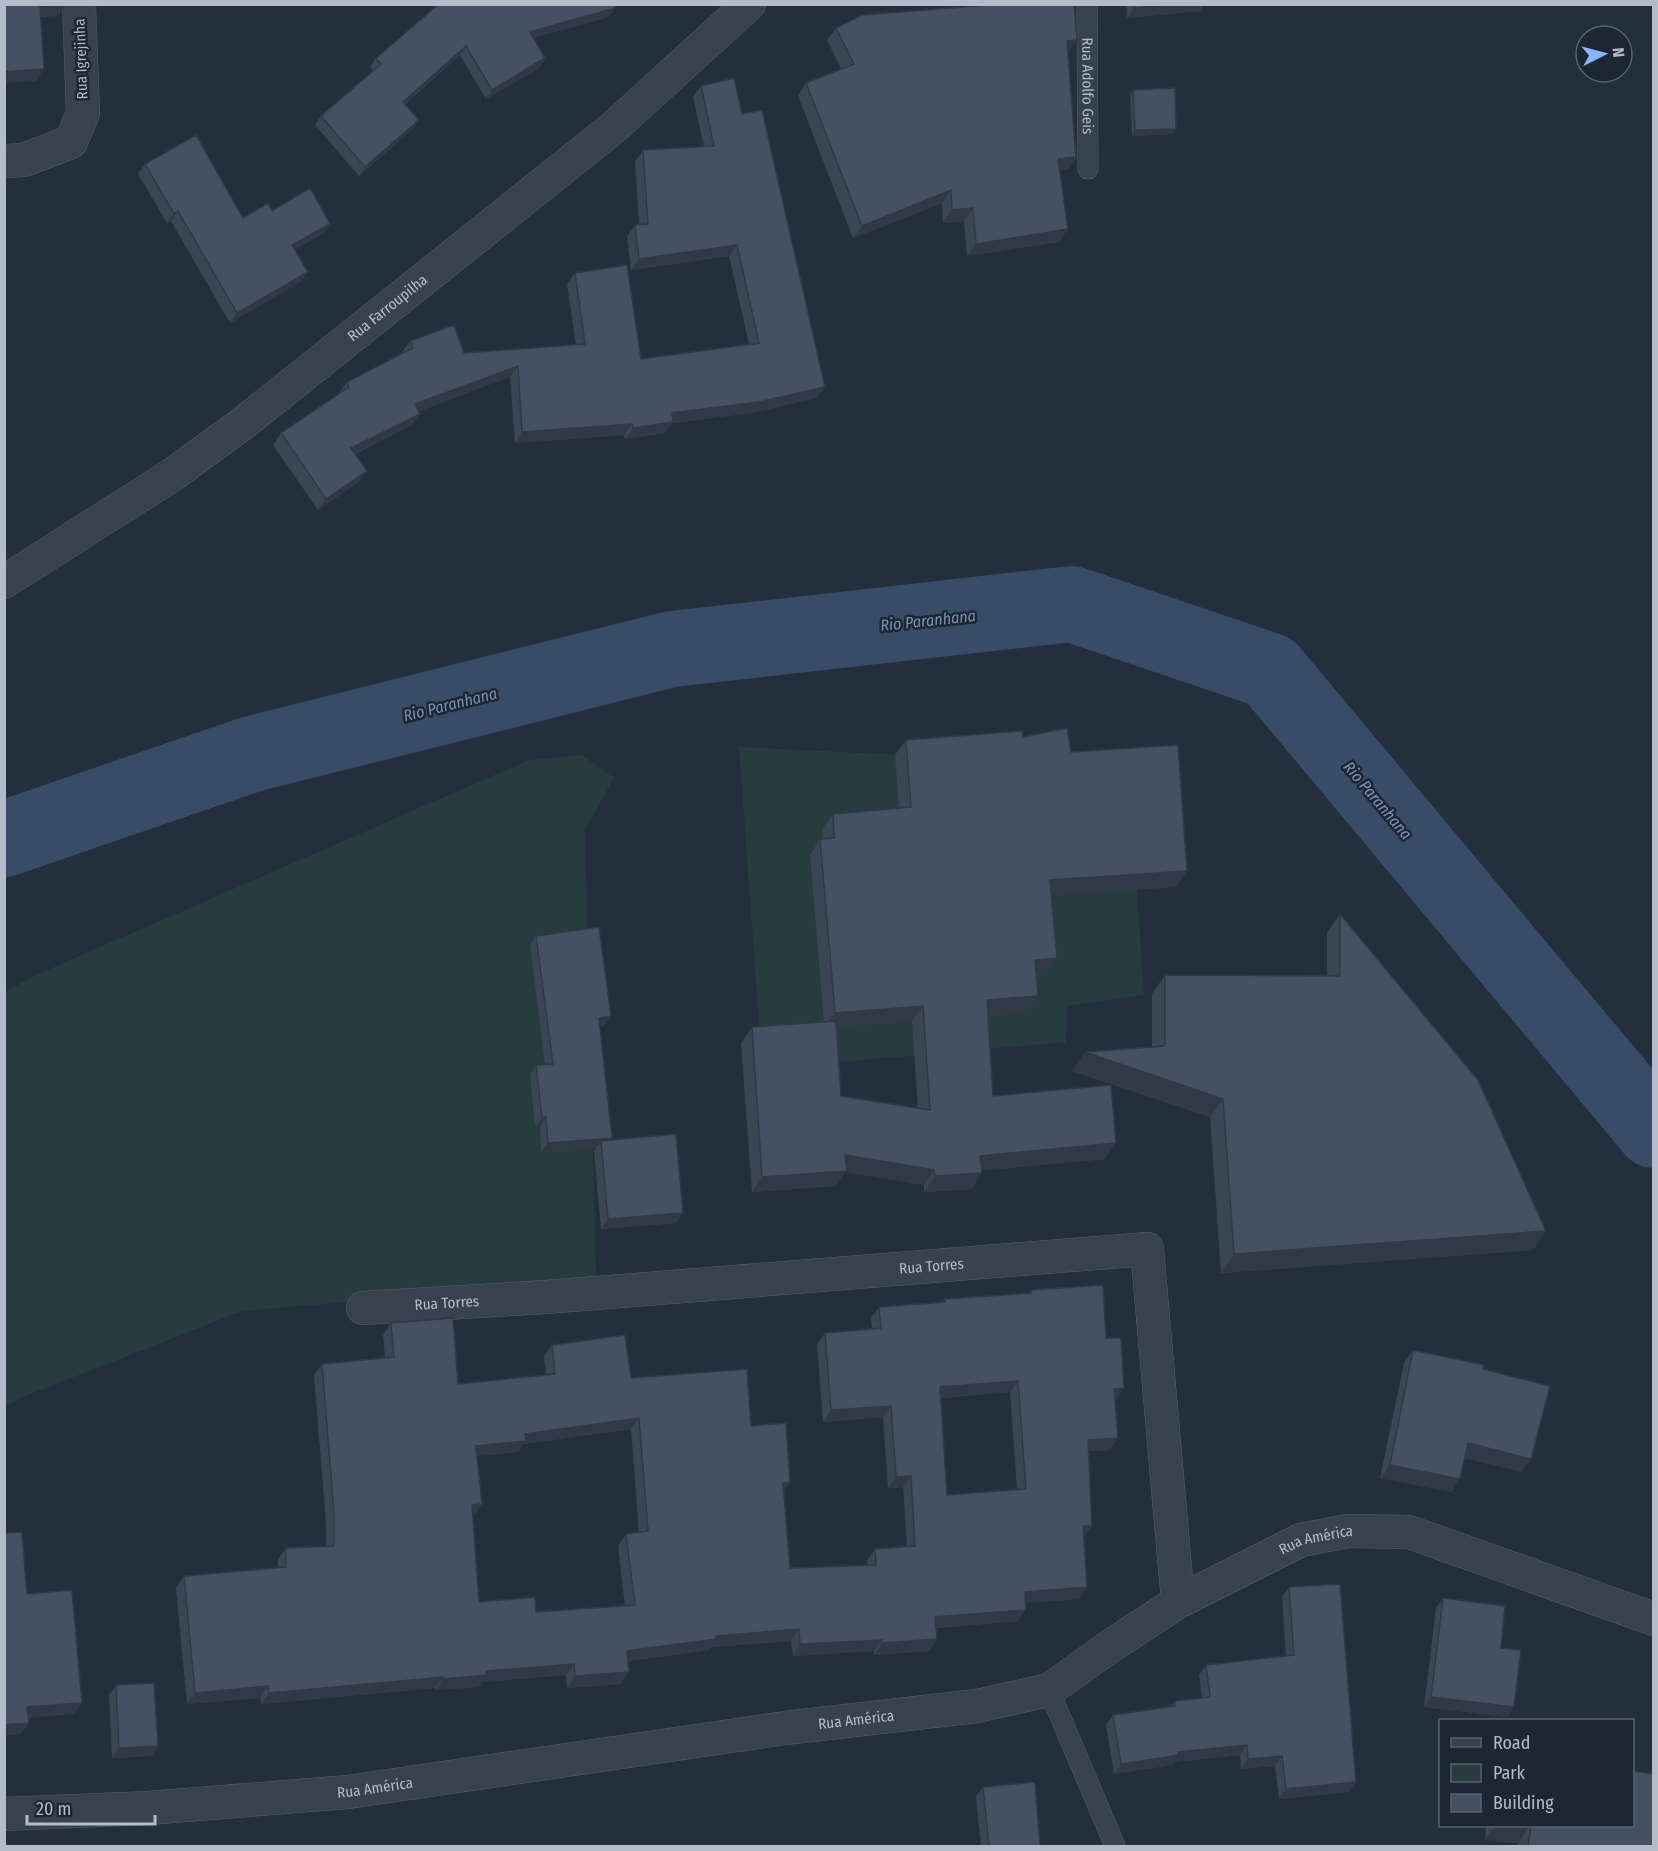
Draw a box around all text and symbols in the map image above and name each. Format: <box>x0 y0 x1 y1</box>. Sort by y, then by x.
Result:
street label: Rua Igrejinha <box>71 18 91 100</box>
north arrow <box>1574 24 1634 84</box>
street label: Rua Adolfo Geis <box>1078 38 1097 134</box>
text: N <box>1608 47 1628 58</box>
street label: Rua Farroupilha <box>344 271 431 345</box>
water label: Rio Paranhana <box>879 606 977 635</box>
water label: Rio Paranhana <box>401 684 499 725</box>
water label: Rio Paranhana <box>1340 757 1416 843</box>
street label: Rua Torres <box>898 1255 964 1278</box>
street label: Rua Torres <box>414 1292 480 1314</box>
street label: Rua América <box>1276 1522 1353 1559</box>
street label: Rua América <box>817 1707 895 1733</box>
legend <box>1439 1719 1634 1827</box>
text: Road <box>1493 1732 1530 1754</box>
text: Park <box>1493 1762 1526 1784</box>
street label: Rua América <box>336 1774 414 1802</box>
scale bar <box>27 1788 154 1826</box>
text: Building <box>1493 1792 1554 1814</box>
text: 20 m <box>36 1798 71 1820</box>

